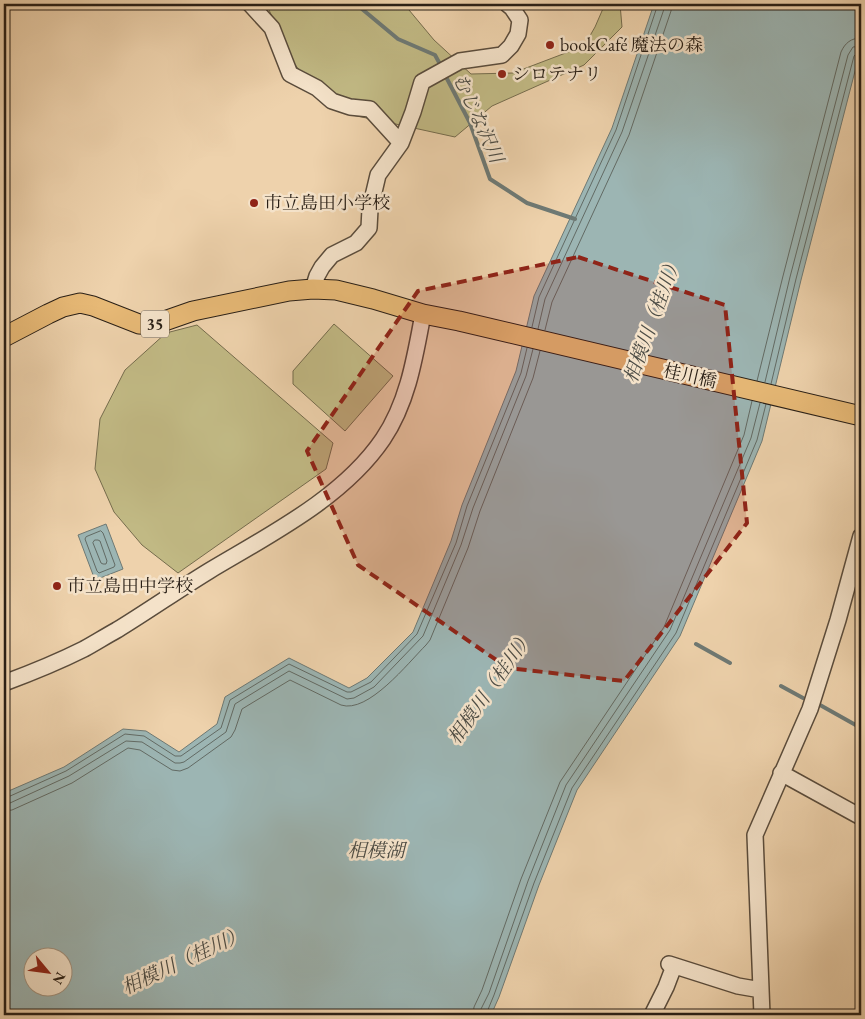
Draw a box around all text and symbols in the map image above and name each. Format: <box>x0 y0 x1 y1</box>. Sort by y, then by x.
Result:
place label: bookCafé 魔法の森 <box>560 33 703 56</box>
marker: bookCafé 魔法の森 <box>544 39 556 51</box>
place label: シロテナリ <box>512 62 602 85</box>
marker: シロテナリ <box>496 68 508 80</box>
water label: むじな沢川 <box>448 70 510 169</box>
place label: 市立島田小学校 <box>264 191 390 214</box>
marker: 市立島田小学校 <box>248 197 260 209</box>
water label: 相模川（桂川） <box>618 252 687 386</box>
road number: 35 <box>141 310 169 338</box>
street label: 桂川橋 <box>661 358 719 393</box>
place label: 市立島田中学校 <box>67 574 193 597</box>
marker: 市立島田中学校 <box>51 580 63 592</box>
water label: 相模川（桂川） <box>442 626 539 749</box>
water label: 相模湖 <box>347 838 407 863</box>
water label: 相模川（桂川） <box>118 921 249 1000</box>
north arrow <box>22 946 72 996</box>
text: N <box>48 969 70 988</box>

